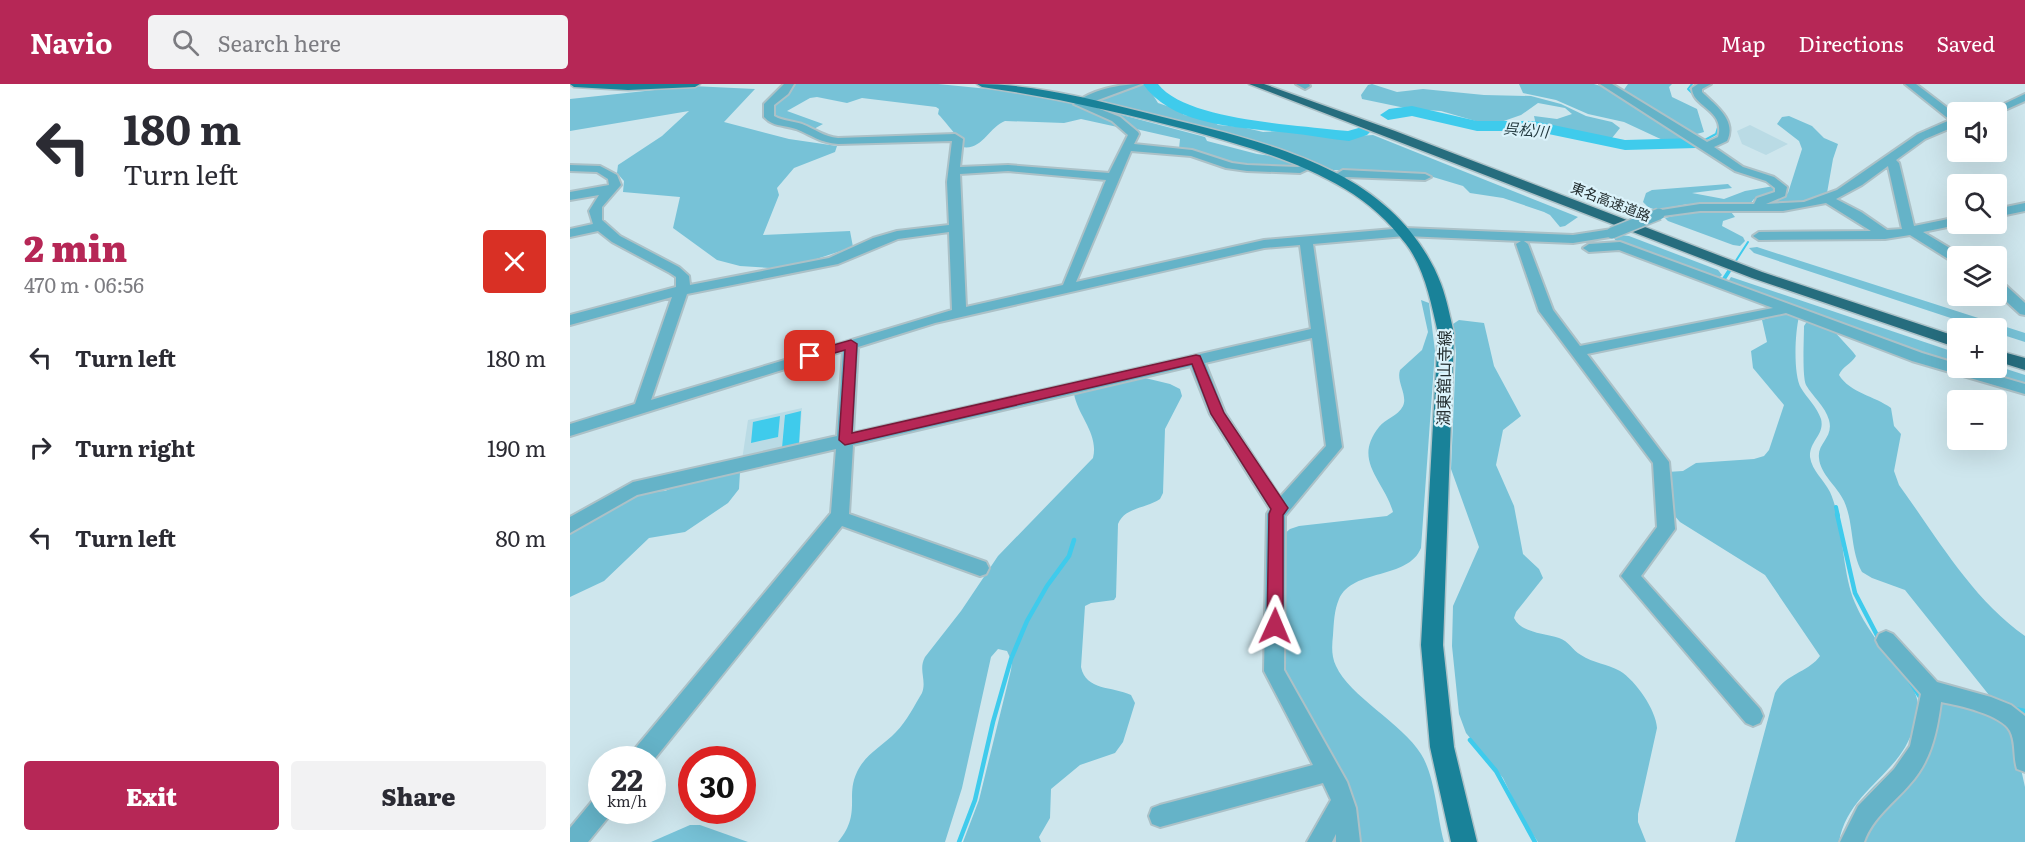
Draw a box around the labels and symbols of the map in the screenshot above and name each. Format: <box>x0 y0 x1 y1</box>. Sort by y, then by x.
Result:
water label: 呉松川 <box>1503 116 1551 143</box>
street label: 東名高速道路 <box>1568 177 1654 225</box>
pin <box>784 330 835 381</box>
street label: 湖東舘山寺線 <box>1430 330 1456 426</box>
position arrow <box>1243 594 1307 658</box>
speed limit sign: 30 <box>678 746 756 824</box>

